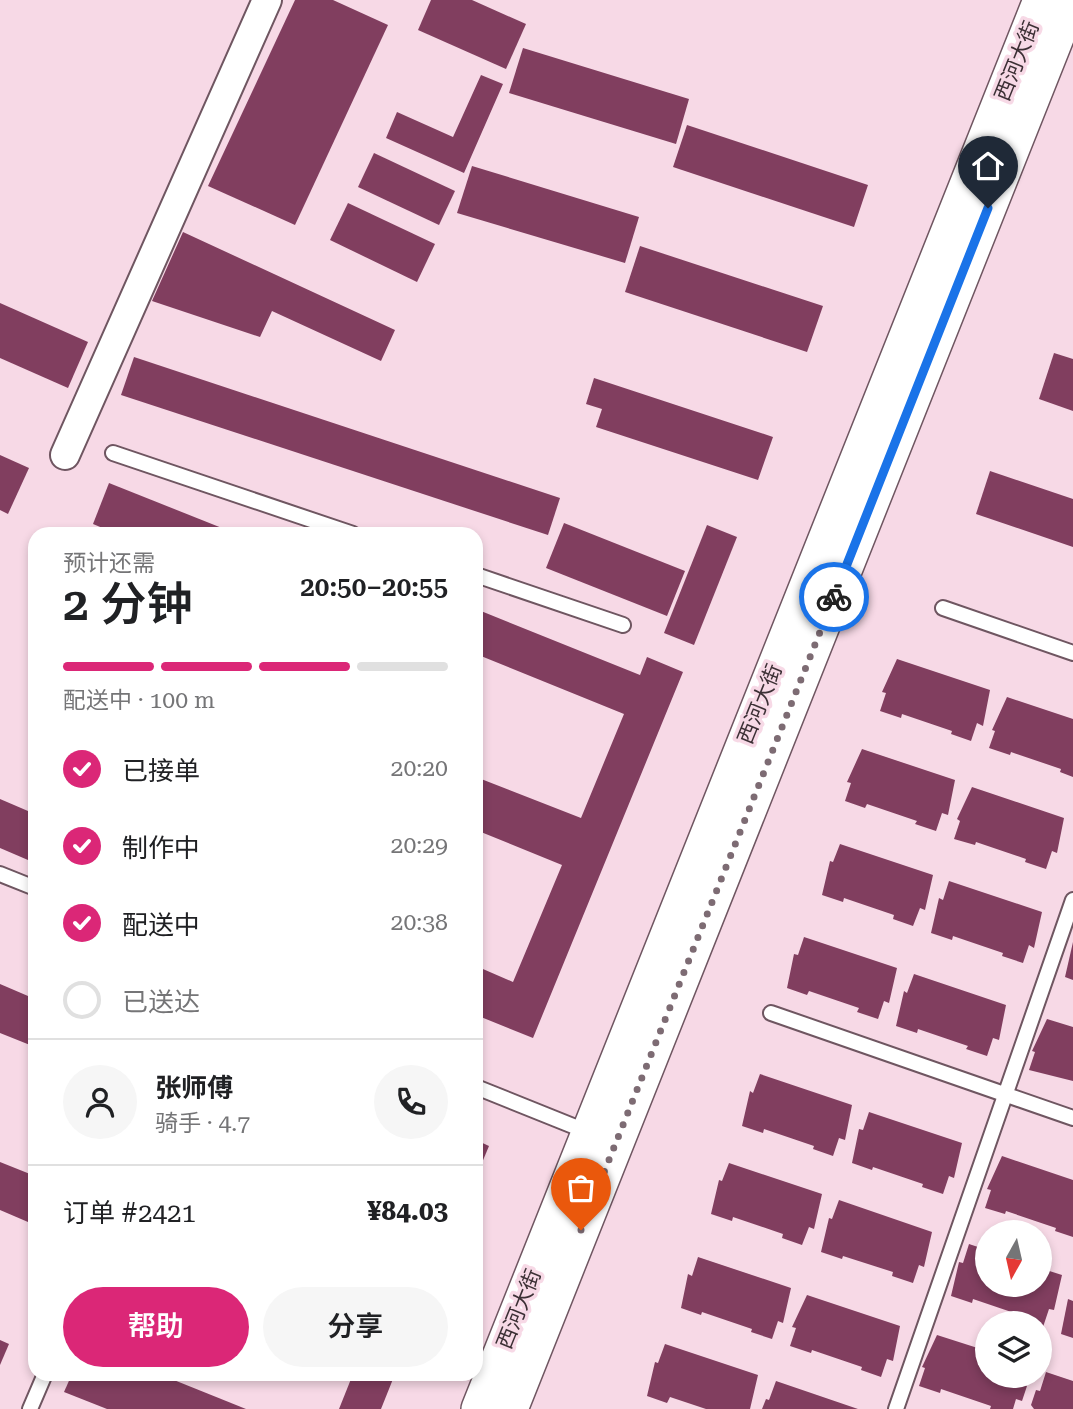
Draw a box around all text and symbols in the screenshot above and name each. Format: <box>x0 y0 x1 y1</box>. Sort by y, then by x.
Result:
street label: 西河大街 <box>990 18 1044 104</box>
pin <box>958 136 1018 208</box>
icon: home <box>969 147 1007 185</box>
text: 预计还需 <box>63 550 155 577</box>
courier <box>799 562 869 632</box>
text: 20:50–20:55 <box>300 572 448 602</box>
text: 2 分钟 <box>63 577 192 631</box>
icon: bike <box>815 578 853 616</box>
street label: 西河大街 <box>733 661 787 747</box>
text: 配送中 · 100 m <box>63 687 215 714</box>
icon: check <box>63 750 101 788</box>
text: 20:20 <box>391 755 448 782</box>
text: 已接单 <box>122 756 200 786</box>
icon: check <box>63 827 101 865</box>
text: 20:29 <box>391 832 448 859</box>
text: 制作中 <box>122 833 200 863</box>
icon: check <box>63 904 101 942</box>
text: 20:38 <box>391 909 448 936</box>
text: 配送中 <box>122 910 200 940</box>
text: 已送达 <box>122 987 200 1017</box>
button: person <box>63 1065 137 1139</box>
button: phone <box>374 1065 448 1139</box>
text: 张师傅 <box>155 1073 233 1103</box>
text: 骑手 · 4.7 <box>155 1110 250 1137</box>
pin <box>551 1158 611 1230</box>
icon: bag <box>562 1169 600 1207</box>
text: ¥84.03 <box>367 1196 448 1226</box>
text: 订单 #2421 <box>63 1198 196 1228</box>
north arrow <box>975 1220 1052 1297</box>
map controls <box>975 1220 1052 1388</box>
street label: 西河大街 <box>492 1266 546 1352</box>
button: 帮助 <box>63 1287 249 1367</box>
button: 分享 <box>263 1287 448 1367</box>
button: layers <box>975 1311 1052 1388</box>

